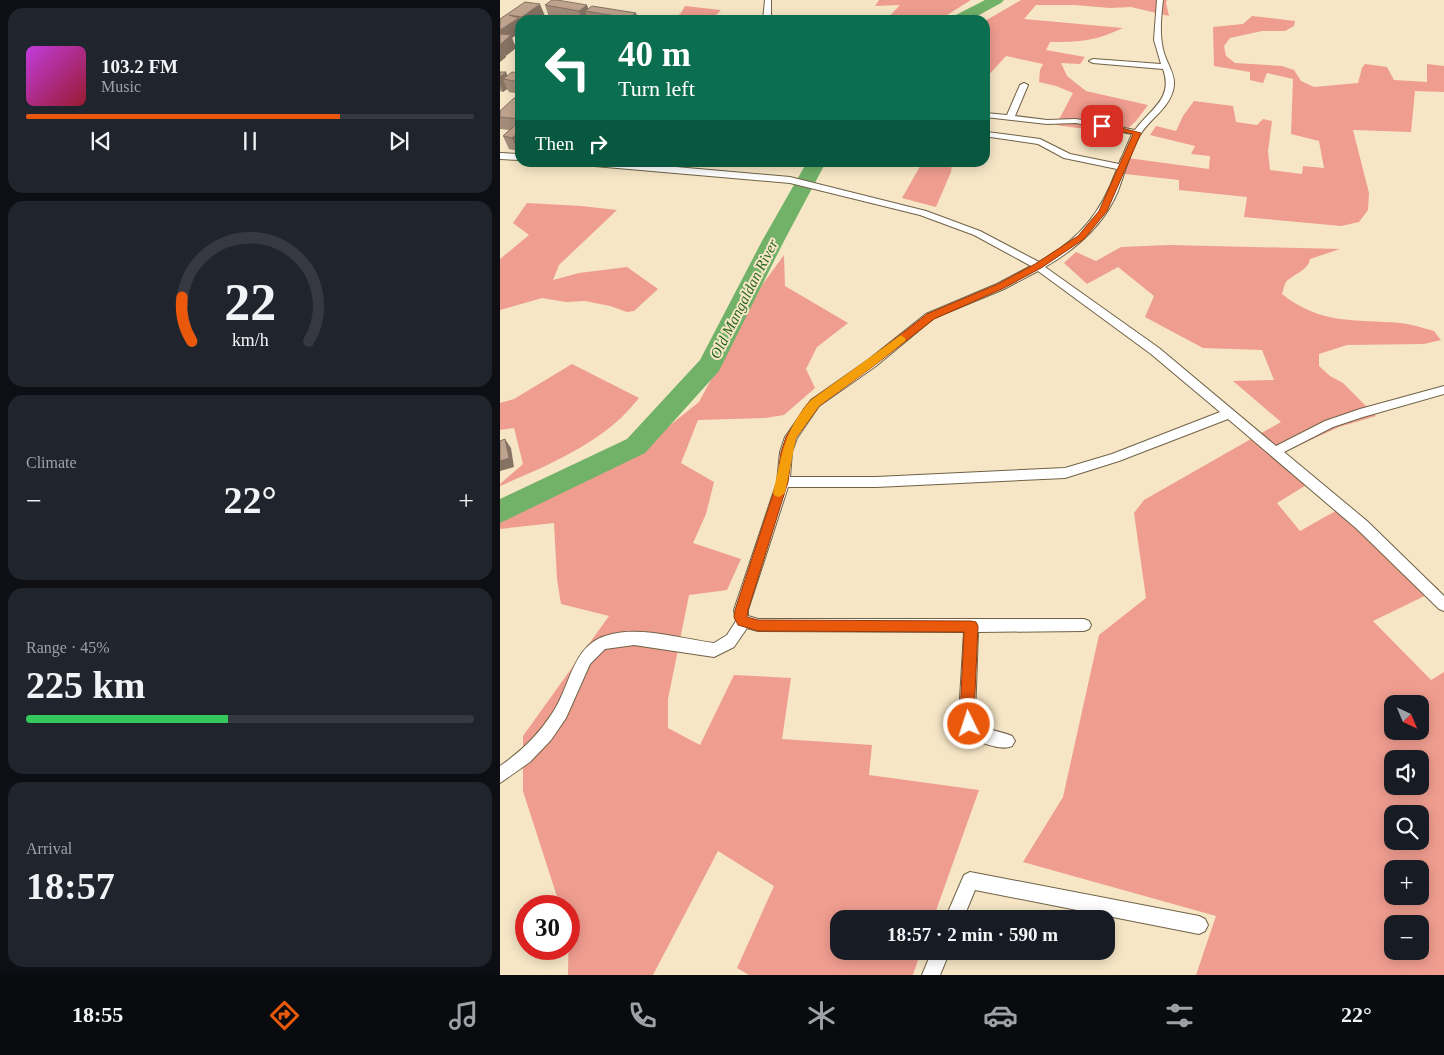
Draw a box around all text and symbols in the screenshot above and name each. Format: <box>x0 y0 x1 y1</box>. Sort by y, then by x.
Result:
icon: left <box>535 35 600 100</box>
text: 40 m <box>618 35 691 74</box>
text: 103.2 FM <box>101 56 178 77</box>
text: Turn left <box>618 76 695 101</box>
text: Music <box>101 78 141 95</box>
pin <box>1081 105 1123 147</box>
icon: arrive <box>1088 112 1116 140</box>
icon: previous <box>87 127 115 155</box>
icon: pause <box>236 127 264 155</box>
icon: next <box>385 127 413 155</box>
icon: right <box>584 130 612 158</box>
text: Then <box>535 133 574 154</box>
water label: Old Mangaldan River <box>707 237 781 361</box>
text: 22 <box>224 274 276 331</box>
text: km/h <box>232 330 268 350</box>
text: Climate <box>26 454 77 471</box>
text: 22° <box>223 479 277 521</box>
text: − <box>26 485 42 516</box>
text: + <box>458 485 474 516</box>
text: Range · 45% <box>26 639 110 656</box>
text: 225 km <box>26 664 145 706</box>
north arrow <box>1384 695 1429 740</box>
map controls <box>1384 695 1429 960</box>
position arrow <box>942 697 994 749</box>
button: sound <box>1384 750 1429 795</box>
button: search <box>1384 805 1429 850</box>
text: Arrival <box>26 840 72 857</box>
button: + <box>1384 860 1429 905</box>
text: 18:57 <box>26 865 115 907</box>
speed limit sign: 30 <box>515 895 580 960</box>
button: − <box>1384 915 1429 960</box>
text: 18:57 · 2 min · 590 m <box>887 924 1058 945</box>
icon: directions <box>267 998 302 1033</box>
icon: music <box>446 998 481 1033</box>
icon: phone <box>625 998 660 1033</box>
icon: climate <box>804 998 839 1033</box>
icon: car <box>983 998 1018 1033</box>
icon: filters <box>1162 998 1197 1033</box>
text: 18:55 <box>72 1002 123 1027</box>
text: 22° <box>1341 1002 1372 1027</box>

